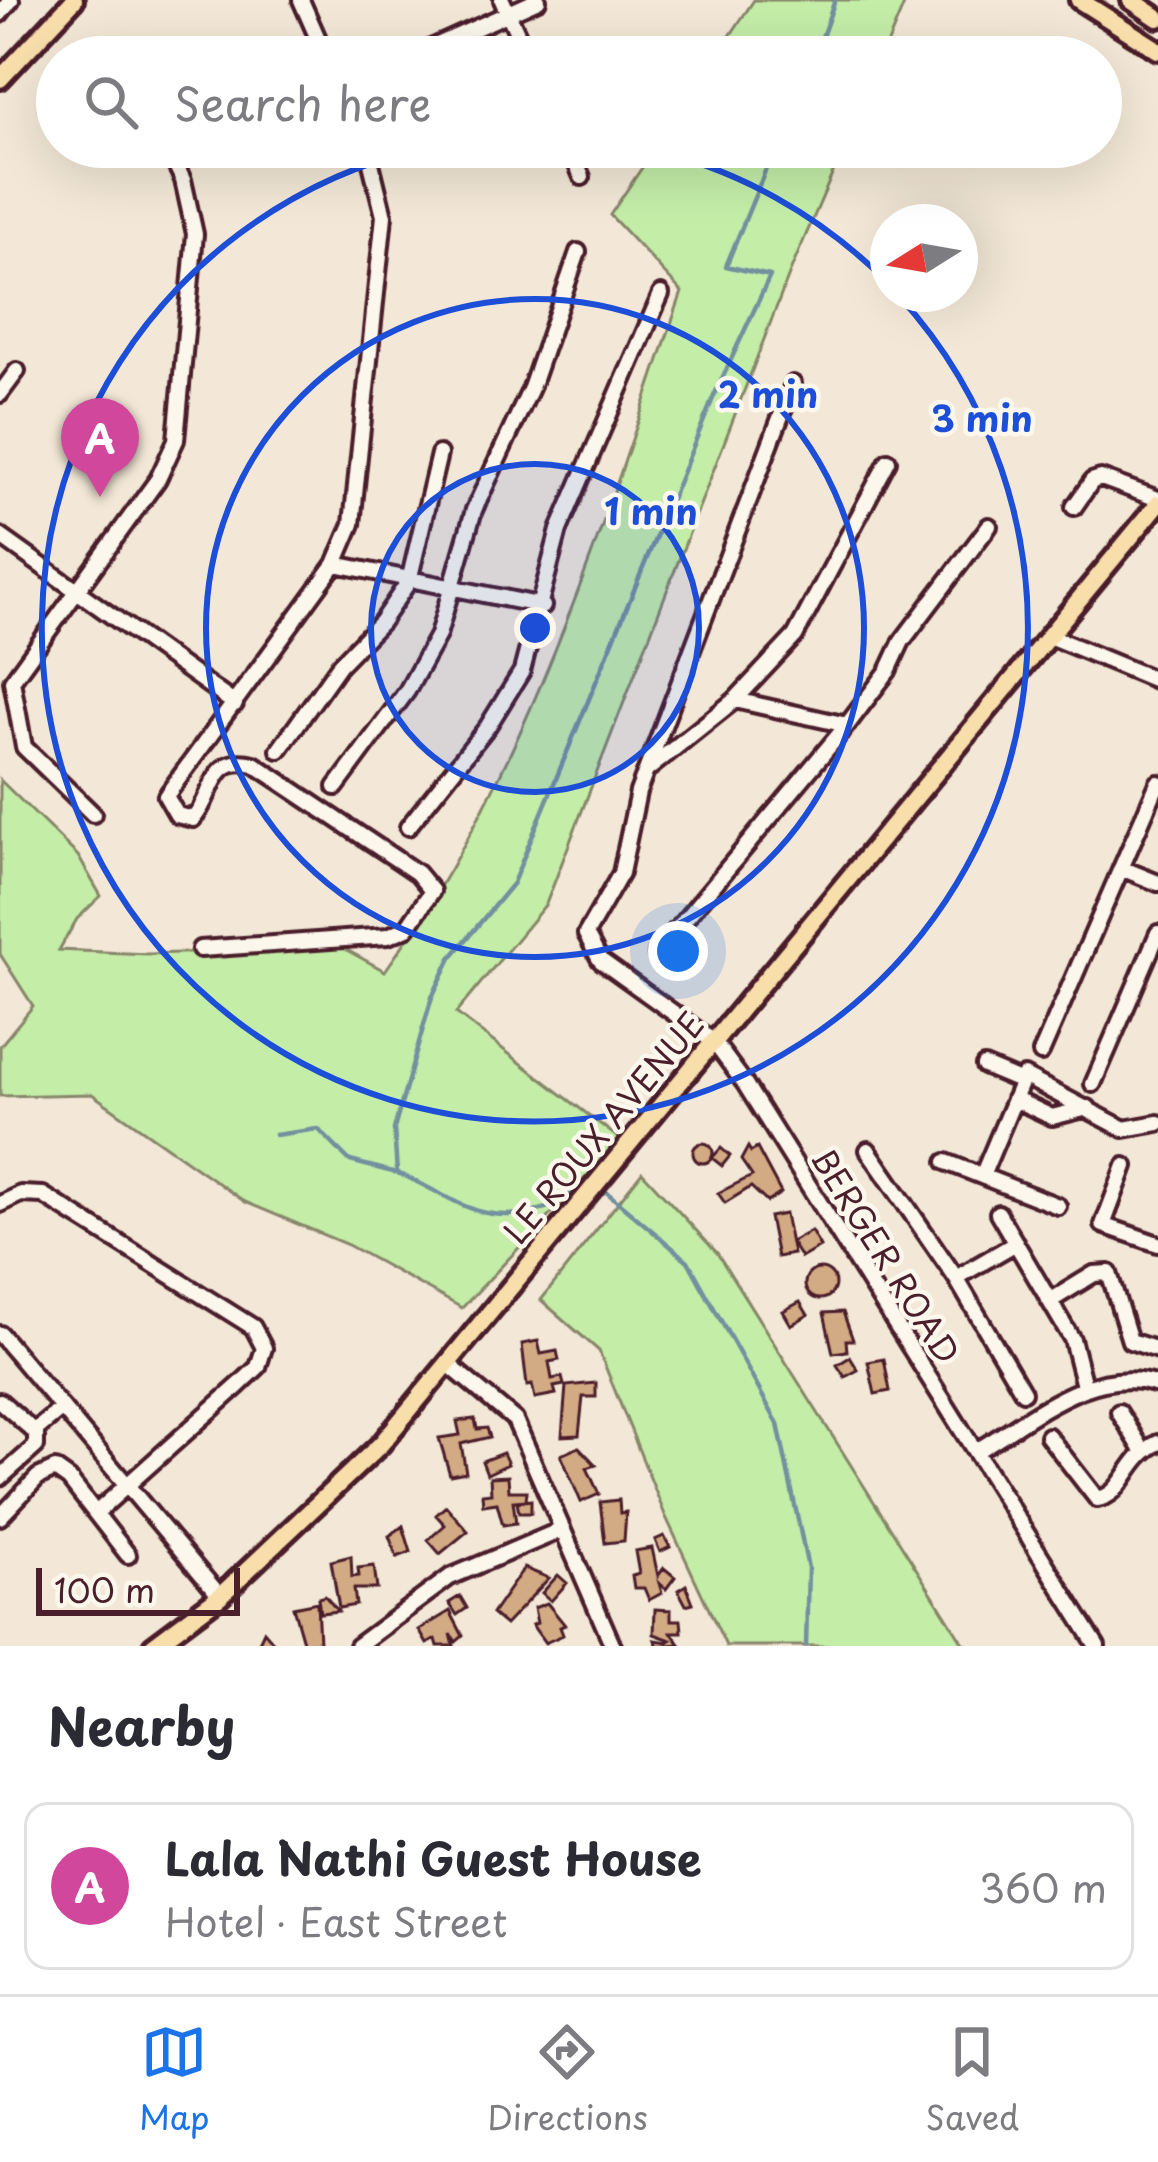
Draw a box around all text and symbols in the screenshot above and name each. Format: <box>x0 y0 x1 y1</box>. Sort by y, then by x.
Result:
search box <box>36 36 1122 168</box>
text: Search here <box>174 68 431 136</box>
icon: search <box>78 69 144 135</box>
north arrow <box>870 204 978 312</box>
text: 2 min <box>718 366 818 420</box>
text: 3 min <box>931 390 1033 444</box>
pin: A <box>61 398 139 497</box>
text: 1 min <box>604 483 698 537</box>
centre of rings <box>514 607 556 649</box>
your location <box>648 921 708 981</box>
street label: LE ROUX AVENUE <box>490 1000 715 1254</box>
street label: BERGER ROAD <box>800 1137 973 1373</box>
scale bar <box>36 1562 240 1615</box>
text: 100 m <box>54 1564 155 1614</box>
text: Nearby <box>48 1686 235 1763</box>
text: Lala Nathi Guest House <box>165 1823 702 1891</box>
text: A <box>75 1857 105 1916</box>
text: 360 m <box>979 1857 1107 1916</box>
text: Hotel · East Street <box>165 1891 507 1950</box>
tab: Map <box>139 2019 209 2141</box>
tab: Directions <box>487 2019 648 2141</box>
tab: Saved <box>925 2019 1019 2141</box>

